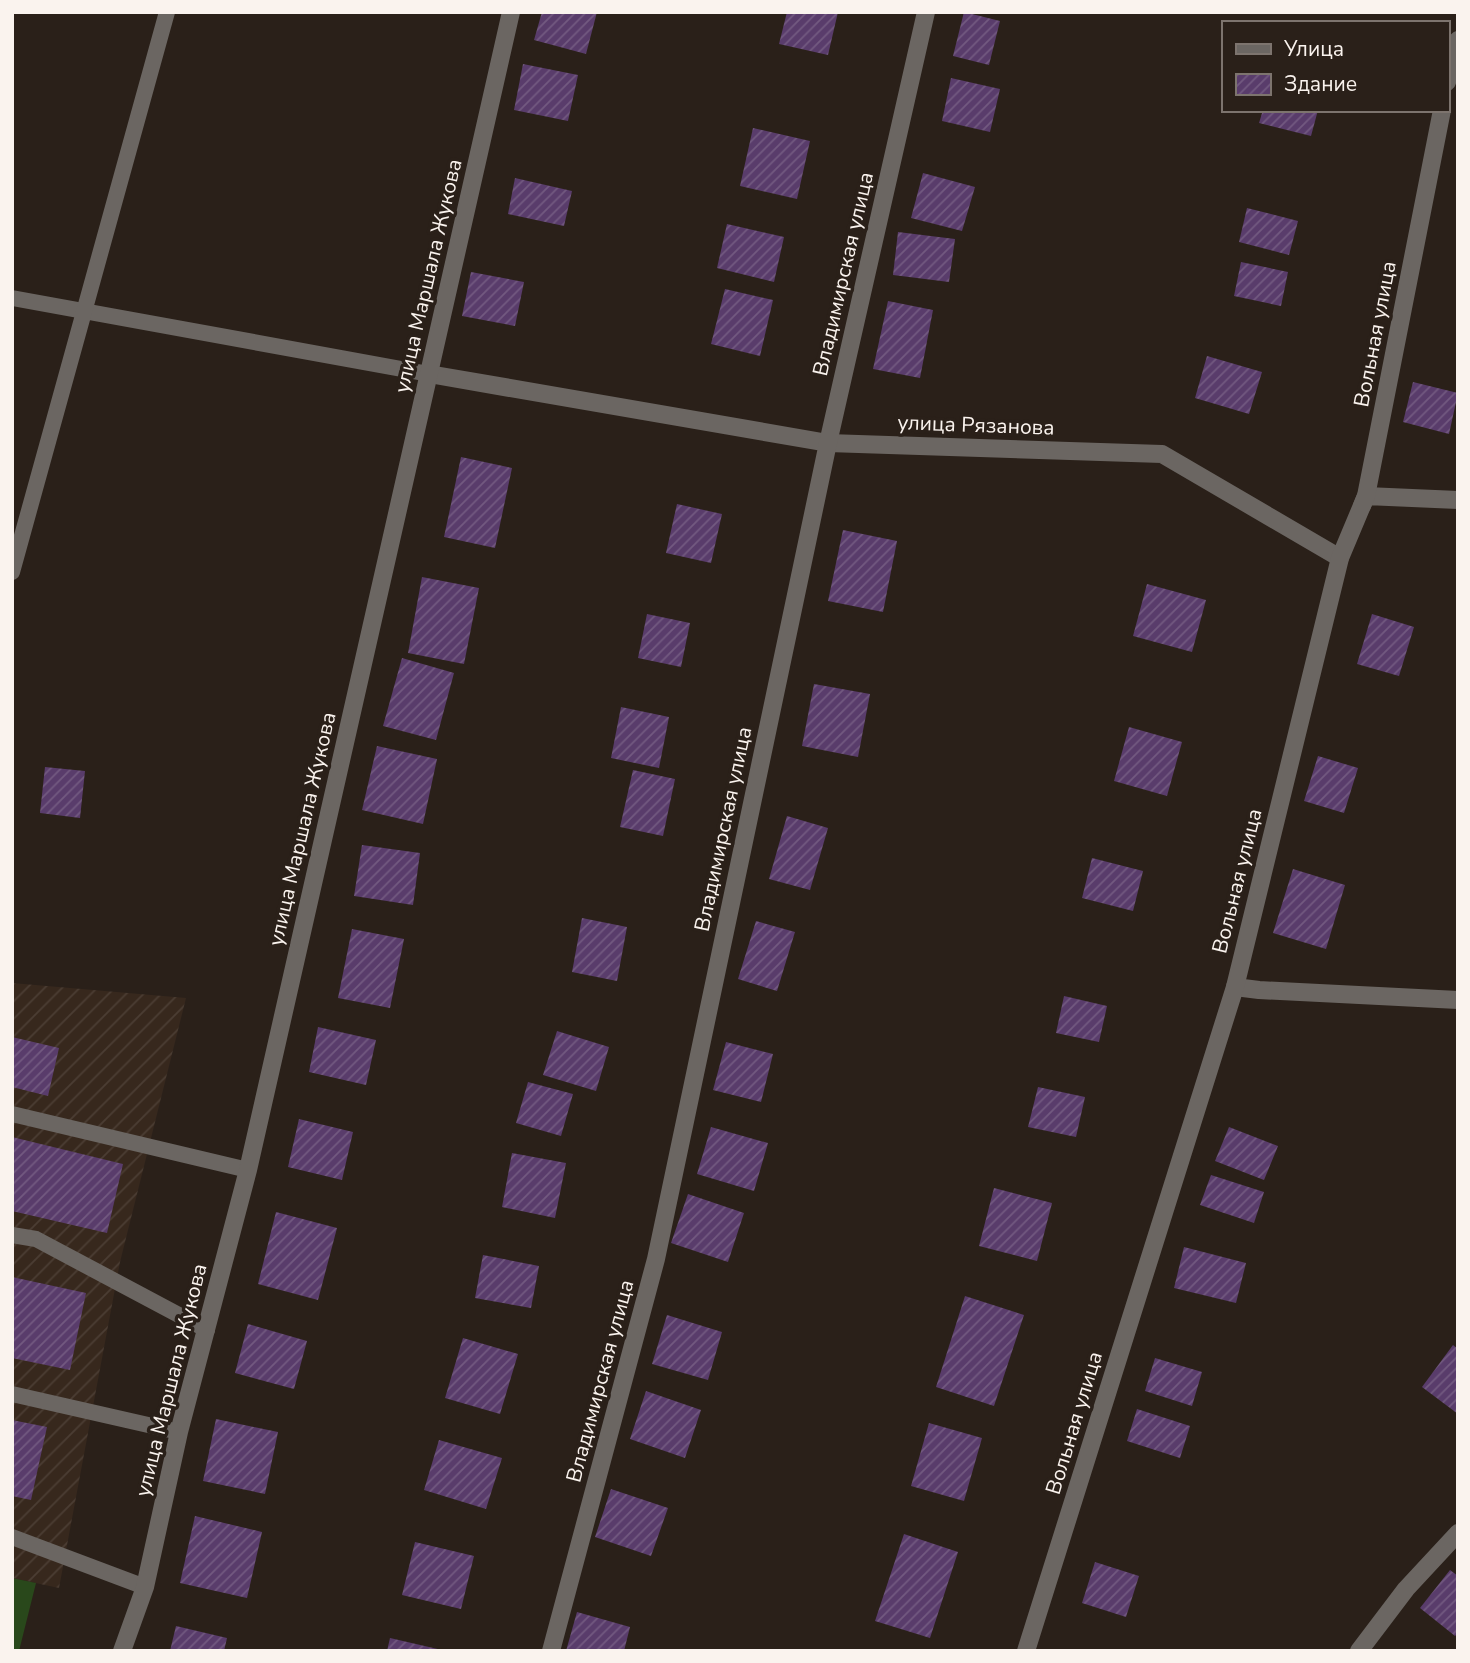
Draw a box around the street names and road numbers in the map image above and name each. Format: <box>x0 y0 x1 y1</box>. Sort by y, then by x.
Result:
street label: улица Маршала Жукова <box>387 156 469 396</box>
street label: Владимирская улица <box>806 169 880 379</box>
street label: Вольная улица <box>1347 259 1403 409</box>
street label: улица Рязанова <box>897 408 1055 442</box>
street label: улица Маршала Жукова <box>261 709 343 949</box>
street label: Владимирская улица <box>688 724 758 934</box>
street label: Вольная улица <box>1205 806 1269 956</box>
street label: улица Маршала Жукова <box>128 1261 214 1499</box>
street label: Владимирская улица <box>560 1277 640 1485</box>
street label: Вольная улица <box>1039 1348 1109 1498</box>

